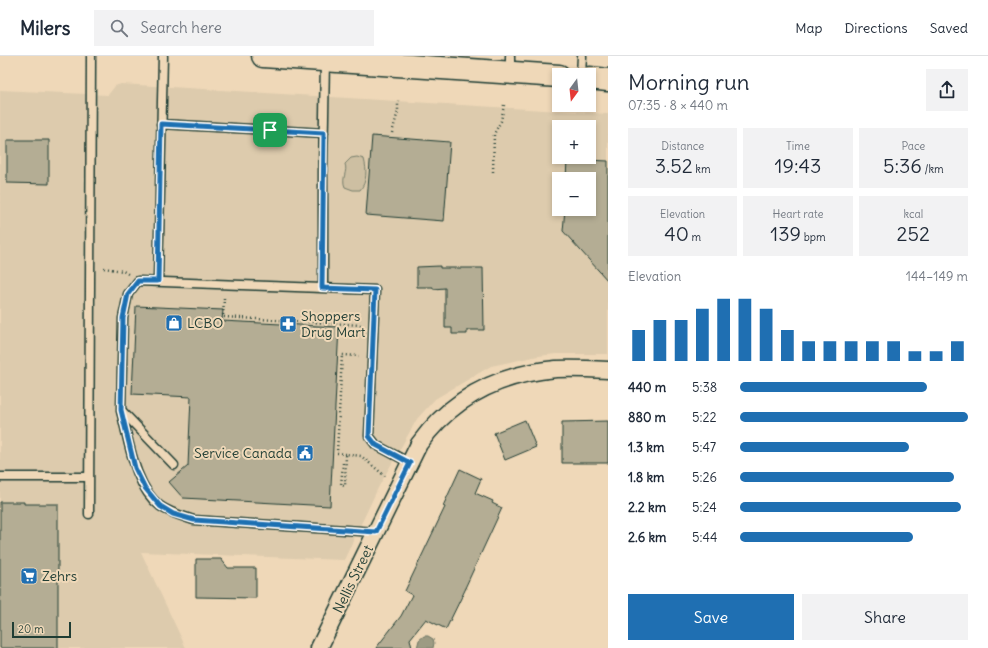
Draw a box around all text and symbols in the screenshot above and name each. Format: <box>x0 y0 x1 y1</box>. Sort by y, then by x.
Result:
search box <box>94 10 374 46</box>
text: Milers <box>20 16 70 40</box>
icon: search <box>108 17 130 39</box>
text: Search here <box>140 18 222 37</box>
text: Map <box>795 19 822 37</box>
text: Directions <box>844 19 908 37</box>
text: Saved <box>930 19 968 37</box>
north arrow <box>552 68 596 112</box>
map controls <box>552 68 596 216</box>
text: Morning run <box>628 68 750 96</box>
button: share <box>926 69 968 111</box>
text: 07:35 · 8 × 440 m <box>628 97 728 114</box>
pin <box>253 113 287 147</box>
icon: arrive <box>259 119 281 141</box>
button: + <box>552 120 596 164</box>
text: Distance <box>661 139 704 153</box>
text: Time <box>786 139 810 153</box>
text: Pace <box>901 139 925 153</box>
text: 3.52 <box>655 153 693 178</box>
text: 19:43 <box>775 153 821 178</box>
text: 5:36 <box>883 153 922 178</box>
text: km <box>693 162 711 176</box>
text: /km <box>922 162 944 176</box>
button: − <box>552 172 596 216</box>
text: Elevation <box>660 207 705 221</box>
text: Heart rate <box>772 207 824 221</box>
text: kcal <box>903 207 923 221</box>
text: 40 <box>664 221 689 246</box>
text: 139 <box>770 221 801 246</box>
text: 252 <box>897 221 930 246</box>
text: m <box>689 230 701 244</box>
text: bpm <box>801 230 826 244</box>
text: Elevation <box>628 268 681 285</box>
text: 144–149 m <box>906 268 968 285</box>
place label: Shoppers Drug Mart <box>301 307 366 341</box>
shop icon: LCBO <box>164 313 184 333</box>
place label: LCBO <box>187 314 223 332</box>
pharmacy icon: Shoppers Drug Mart <box>278 314 298 334</box>
text: 440 m <box>628 379 666 396</box>
text: 5:38 <box>692 379 717 396</box>
text: 880 m <box>628 409 666 426</box>
text: 5:22 <box>692 409 717 426</box>
text: 1.3 km <box>628 439 664 456</box>
text: 5:47 <box>692 439 716 456</box>
public building icon: Service Canada <box>295 443 315 463</box>
place label: Service Canada <box>194 444 292 462</box>
text: 1.8 km <box>628 469 664 486</box>
text: 5:26 <box>692 469 717 486</box>
text: 2.2 km <box>628 499 666 516</box>
text: 5:24 <box>692 499 717 516</box>
text: 2.6 km <box>628 529 666 546</box>
text: 5:44 <box>692 529 717 546</box>
street label: Nellis Street <box>329 542 377 616</box>
supermarket icon: Zehrs <box>19 566 39 586</box>
place label: Zehrs <box>42 567 77 585</box>
button: Save <box>628 594 794 640</box>
button: Share <box>802 594 968 640</box>
scale bar <box>12 620 71 639</box>
text: 20 m <box>18 622 44 636</box>

